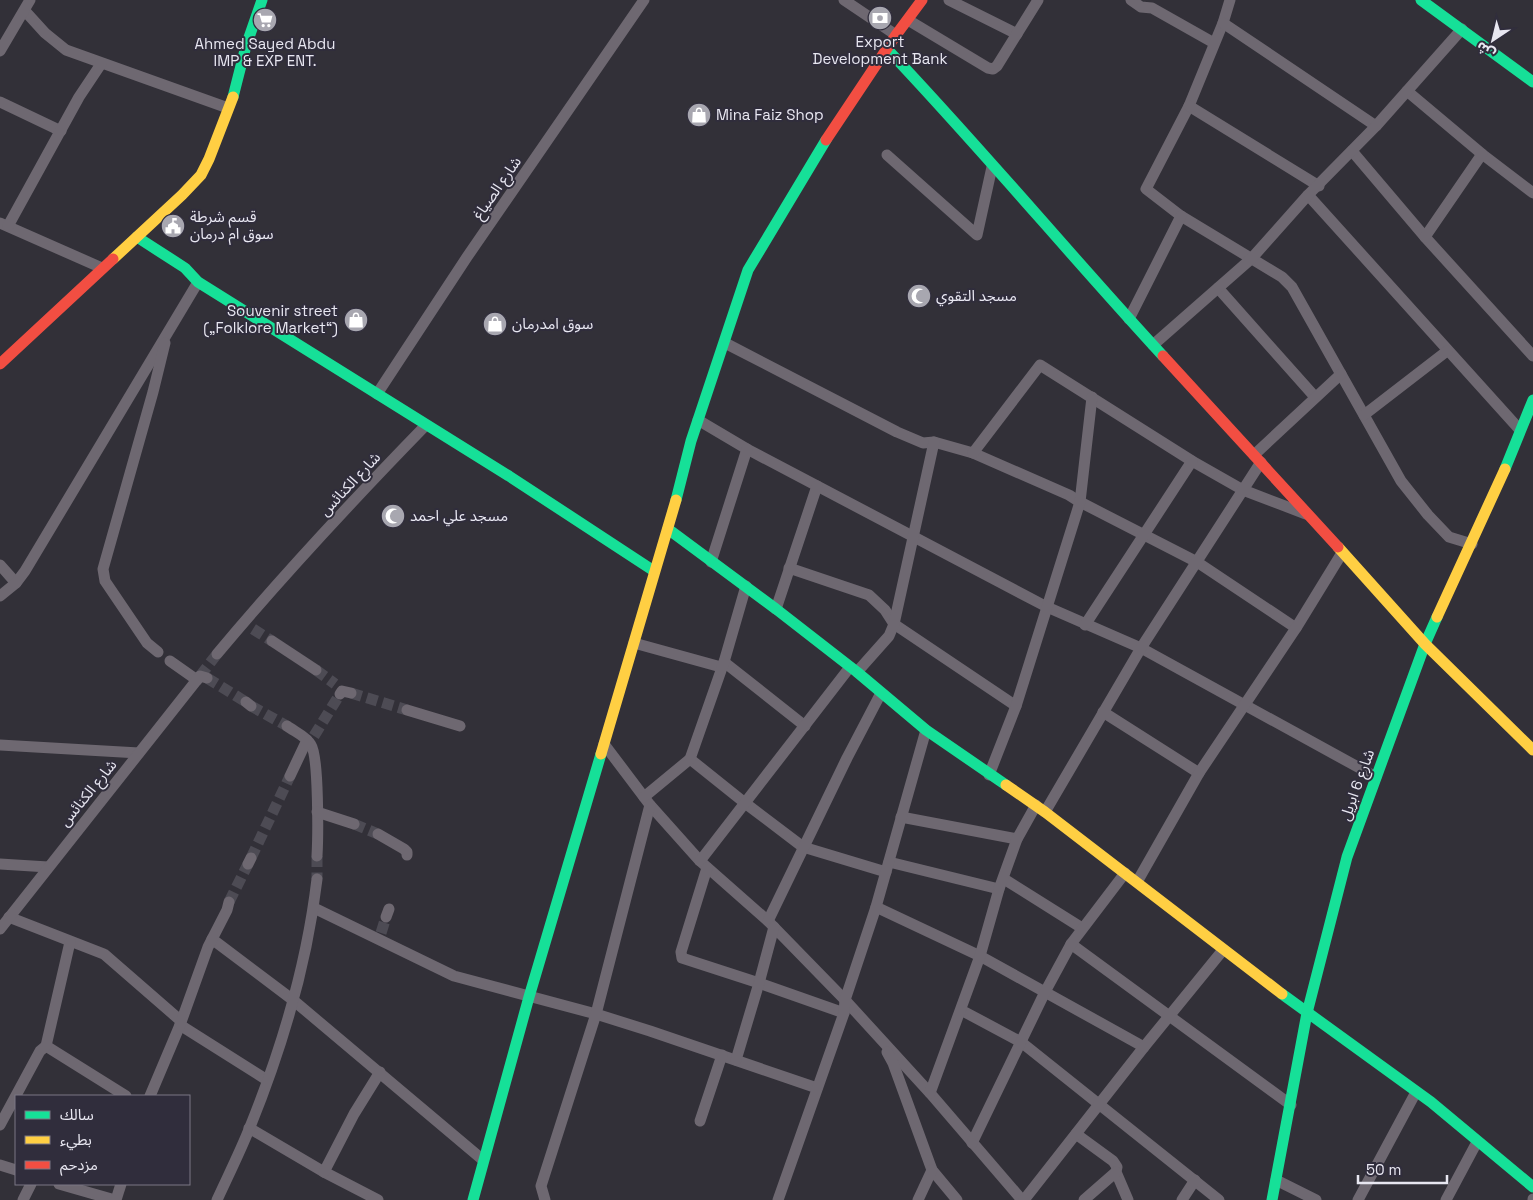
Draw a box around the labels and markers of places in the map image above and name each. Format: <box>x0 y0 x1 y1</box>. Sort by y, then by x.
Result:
bank icon: Export Development Bank <box>867 5 893 31</box>
supermarket icon: Ahmed Sayed Abdu IMP & EXP ENT. <box>252 7 278 33</box>
place label: Export Development Bank <box>812 32 948 68</box>
place label: Ahmed Sayed Abdu IMP & EXP ENT. <box>195 34 335 70</box>
shop icon: Mina Faiz Shop <box>686 102 712 128</box>
place label: Mina Faiz Shop <box>716 105 824 124</box>
place label: قسم شرطة سوق ام درمان <box>190 207 274 245</box>
public building icon: قسم شرطة سوق ام درمان <box>160 213 186 239</box>
mosque icon: مسجد التقوي <box>906 283 932 309</box>
place label: مسجد التقوي <box>936 286 1017 307</box>
place label: Souvenir street („Folklore Market“) <box>203 301 338 338</box>
shop icon: Souvenir street („Folklore Market“) <box>343 307 369 333</box>
shop icon: سوق امدرمان <box>482 311 508 337</box>
place label: سوق امدرمان <box>512 314 593 333</box>
mosque icon: مسجد علي احمد <box>380 503 406 529</box>
place label: مسجد علي احمد <box>410 506 508 527</box>

